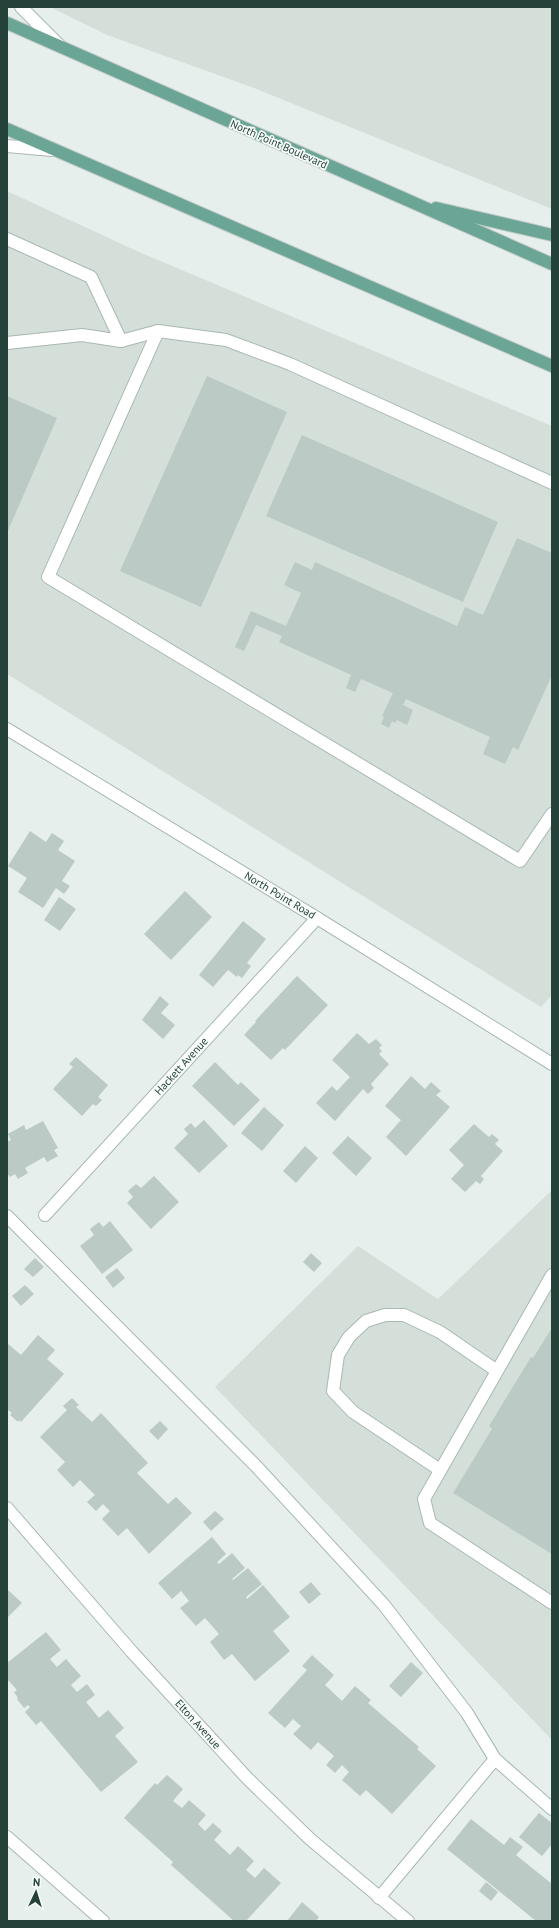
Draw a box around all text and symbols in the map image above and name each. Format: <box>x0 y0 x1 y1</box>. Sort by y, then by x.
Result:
street label: North Point Boulevard <box>228 116 330 172</box>
street label: North Point Road <box>242 868 318 922</box>
street label: Hackett Avenue <box>151 1034 211 1098</box>
street label: Elton Avenue <box>172 1696 224 1752</box>
north arrow <box>16 1872 56 1912</box>
text: N <box>33 1875 41 1889</box>

